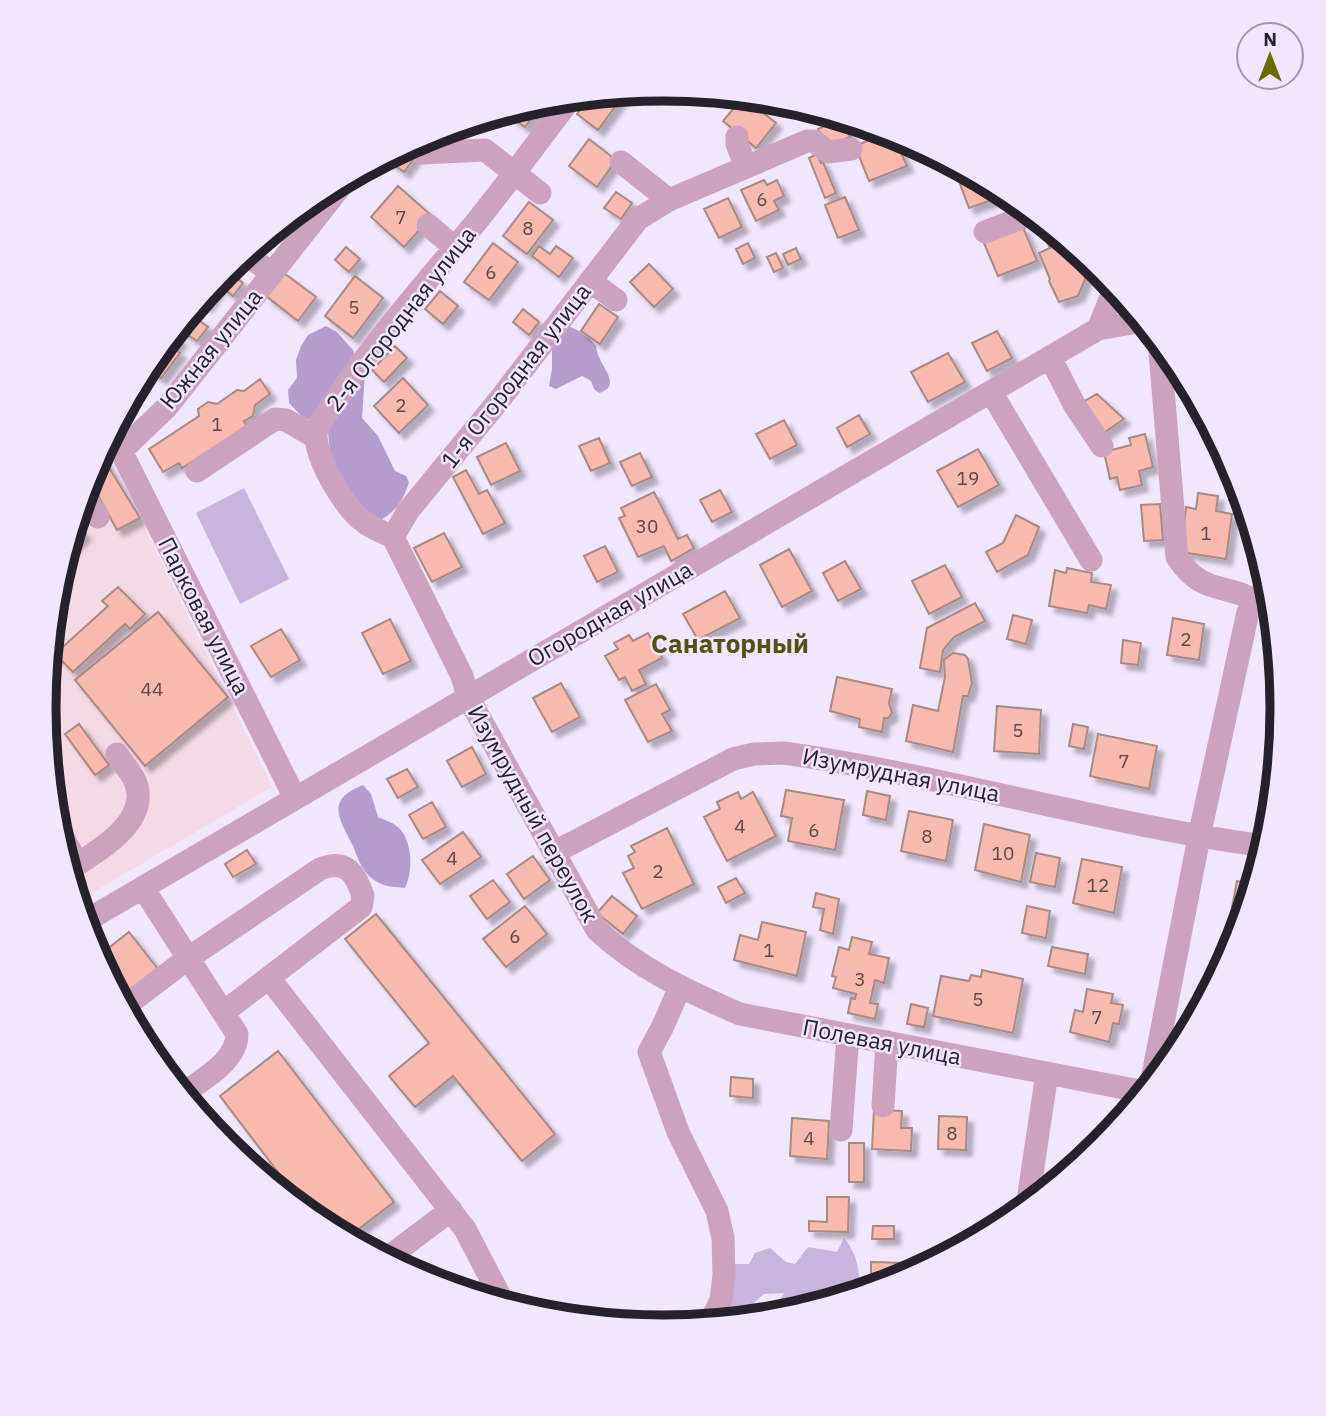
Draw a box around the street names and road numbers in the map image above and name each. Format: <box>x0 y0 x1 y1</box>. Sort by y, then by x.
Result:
street label: 2-я Огородная улица <box>320 221 482 417</box>
street label: 1-я Огородная улица <box>434 277 597 474</box>
street label: Южная улица <box>152 282 268 415</box>
street label: Парковая улица <box>152 532 258 700</box>
street label: Огородная улица <box>522 554 697 673</box>
street label: Изумрудный переулок <box>462 700 606 927</box>
street label: Изумрудная улица <box>800 740 1002 808</box>
street label: Полевая улица <box>800 1011 964 1071</box>

